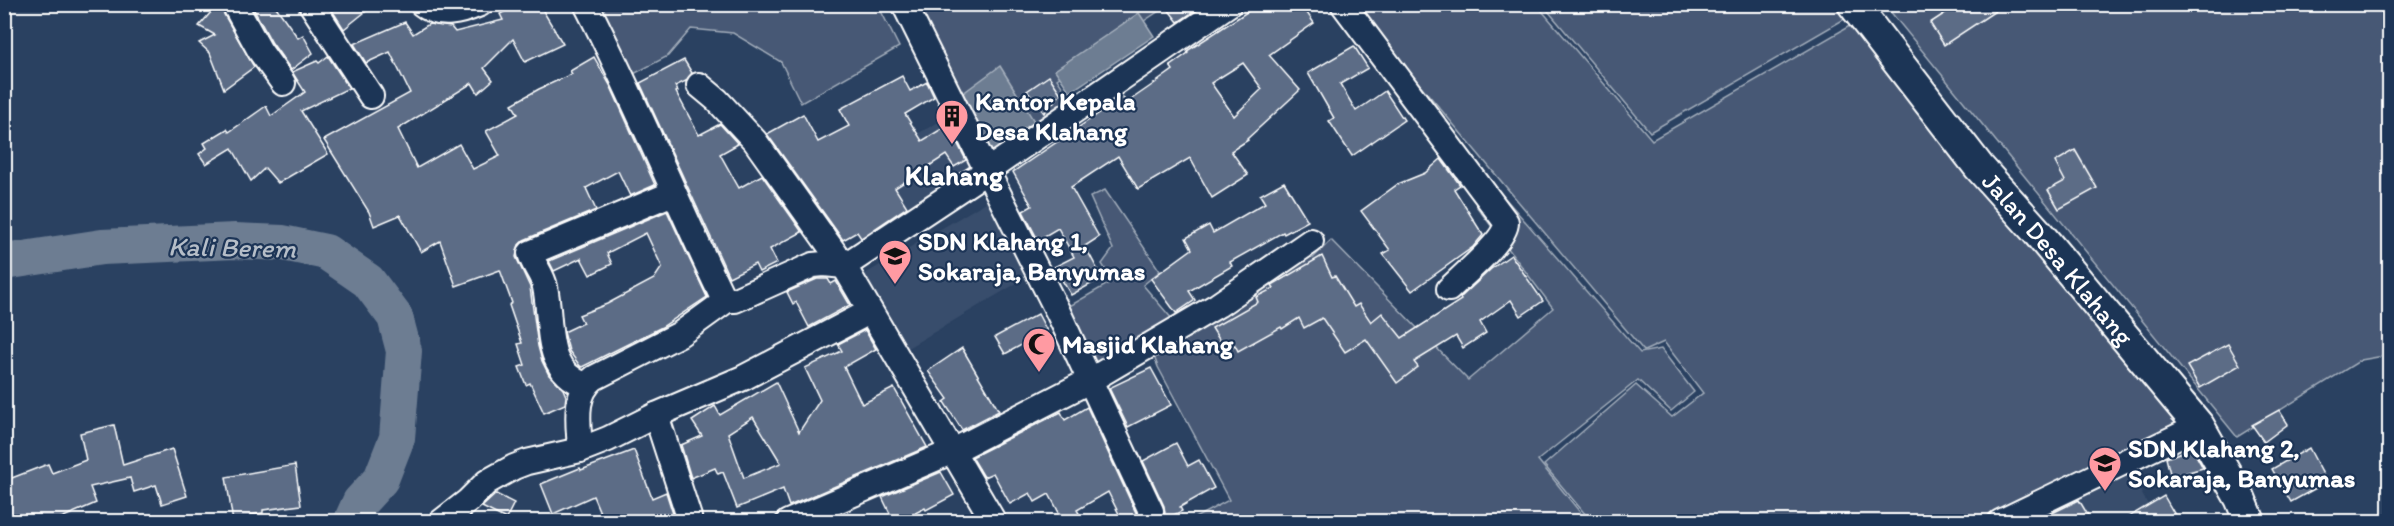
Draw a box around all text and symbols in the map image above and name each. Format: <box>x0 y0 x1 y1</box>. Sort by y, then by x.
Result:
place label: Kantor Kepala Desa Klahang <box>975 85 1136 147</box>
building icon: Kantor Kepala Desa Klahang <box>934 98 970 145</box>
district label: Klahang <box>905 158 1004 192</box>
street label: Jalan Desa Klahang <box>1975 165 2141 352</box>
place label: SDN Klahang 1, Sokaraja, Banyumas <box>918 225 1145 287</box>
water label: Kali Berem <box>168 229 296 265</box>
school or university icon: SDN Klahang 1, Sokaraja, Banyumas <box>877 238 913 285</box>
mosque icon: Masjid Klahang <box>1021 326 1057 373</box>
place label: Masjid Klahang <box>1062 328 1234 360</box>
place label: SDN Klahang 2, Sokaraja, Banyumas <box>2128 432 2355 494</box>
school or university icon: SDN Klahang 2, Sokaraja, Banyumas <box>2087 445 2123 492</box>

